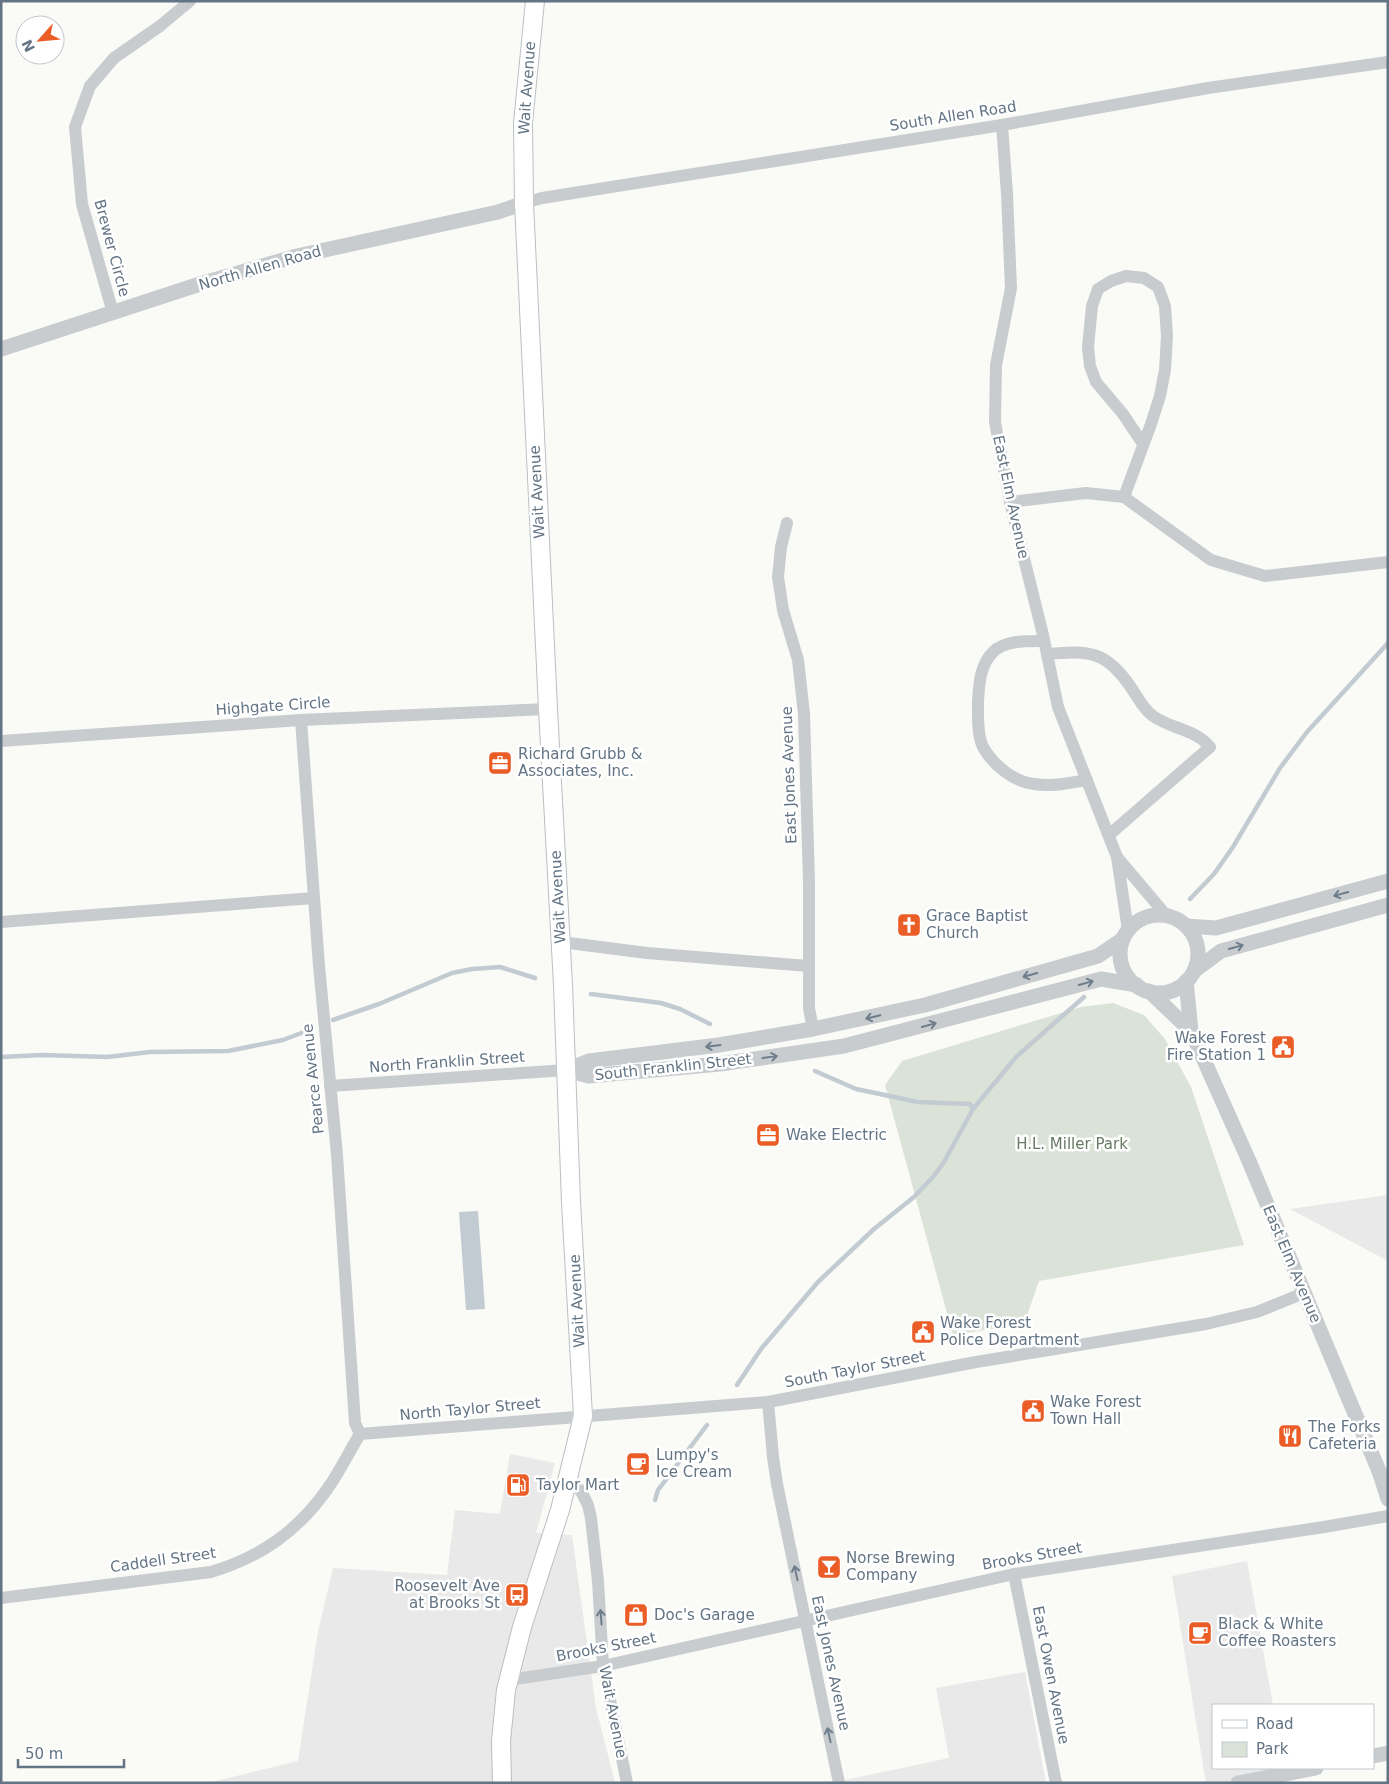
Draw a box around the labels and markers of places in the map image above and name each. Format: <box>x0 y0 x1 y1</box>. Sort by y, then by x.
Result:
place label: Richard Grubb & Associates, Inc. <box>518 745 643 780</box>
office icon: Richard Grubb & Associates, Inc. <box>487 750 513 776</box>
place label: Grace Baptist Church <box>926 907 1028 942</box>
church icon: Grace Baptist Church <box>896 912 922 938</box>
place label: Wake Forest Fire Station 1 <box>1167 1029 1266 1064</box>
public building icon: Wake Forest Fire Station 1 <box>1270 1034 1296 1060</box>
office icon: Wake Electric <box>755 1122 781 1148</box>
place label: Wake Electric <box>786 1126 887 1144</box>
place label: Wake Forest Police Department <box>940 1314 1079 1349</box>
public building icon: Wake Forest Police Department <box>910 1319 936 1345</box>
place label: Wake Forest Town Hall <box>1049 1393 1141 1428</box>
public building icon: Wake Forest Town Hall <box>1020 1398 1046 1424</box>
place label: The Forks Cafeteria <box>1307 1418 1381 1453</box>
restaurant icon: The Forks Cafeteria <box>1277 1423 1303 1449</box>
place label: Lumpy's Ice Cream <box>656 1446 732 1481</box>
cafe icon: Lumpy's Ice Cream <box>625 1451 651 1477</box>
fuel station icon: Taylor Mart <box>505 1472 531 1498</box>
place label: Taylor Mart <box>535 1476 619 1494</box>
place label: Norse Brewing Company <box>846 1549 955 1584</box>
bar icon: Norse Brewing Company <box>816 1554 842 1580</box>
place label: Roosevelt Ave at Brooks St <box>394 1577 500 1612</box>
bus stop icon: Roosevelt Ave at Brooks St <box>504 1582 530 1608</box>
shop icon: Doc's Garage <box>623 1602 649 1628</box>
place label: Doc's Garage <box>654 1606 755 1624</box>
place label: Black & White Coffee Roasters <box>1218 1615 1336 1650</box>
cafe icon: Black & White Coffee Roasters <box>1187 1620 1213 1646</box>

